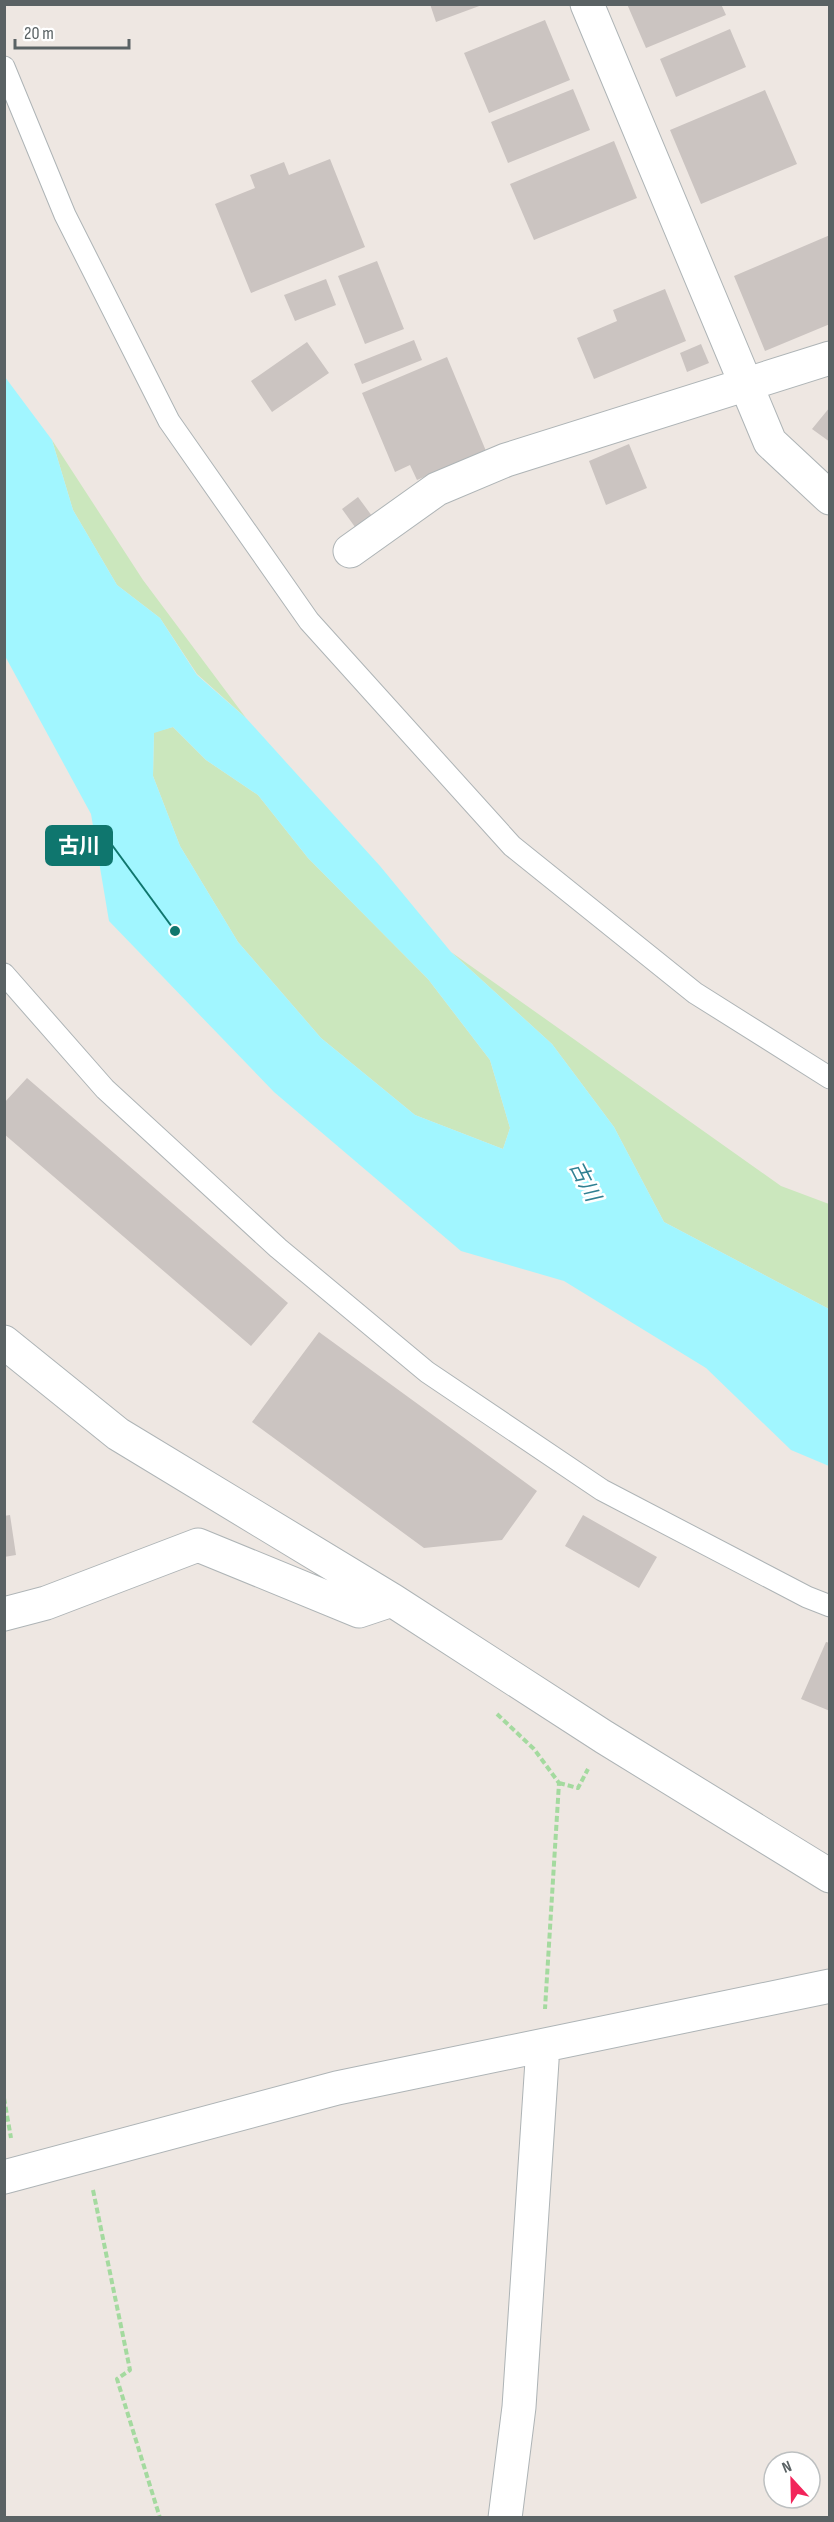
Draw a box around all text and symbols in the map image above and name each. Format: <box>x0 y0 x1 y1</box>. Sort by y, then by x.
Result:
scale bar <box>15 12 129 50</box>
text: 20 m <box>24 23 54 44</box>
callout: 古川 <box>46 826 112 865</box>
text: 古川 <box>58 834 100 859</box>
water label: 古川 <box>564 1157 606 1207</box>
north arrow <box>762 2450 822 2510</box>
text: N <box>779 2457 794 2478</box>

